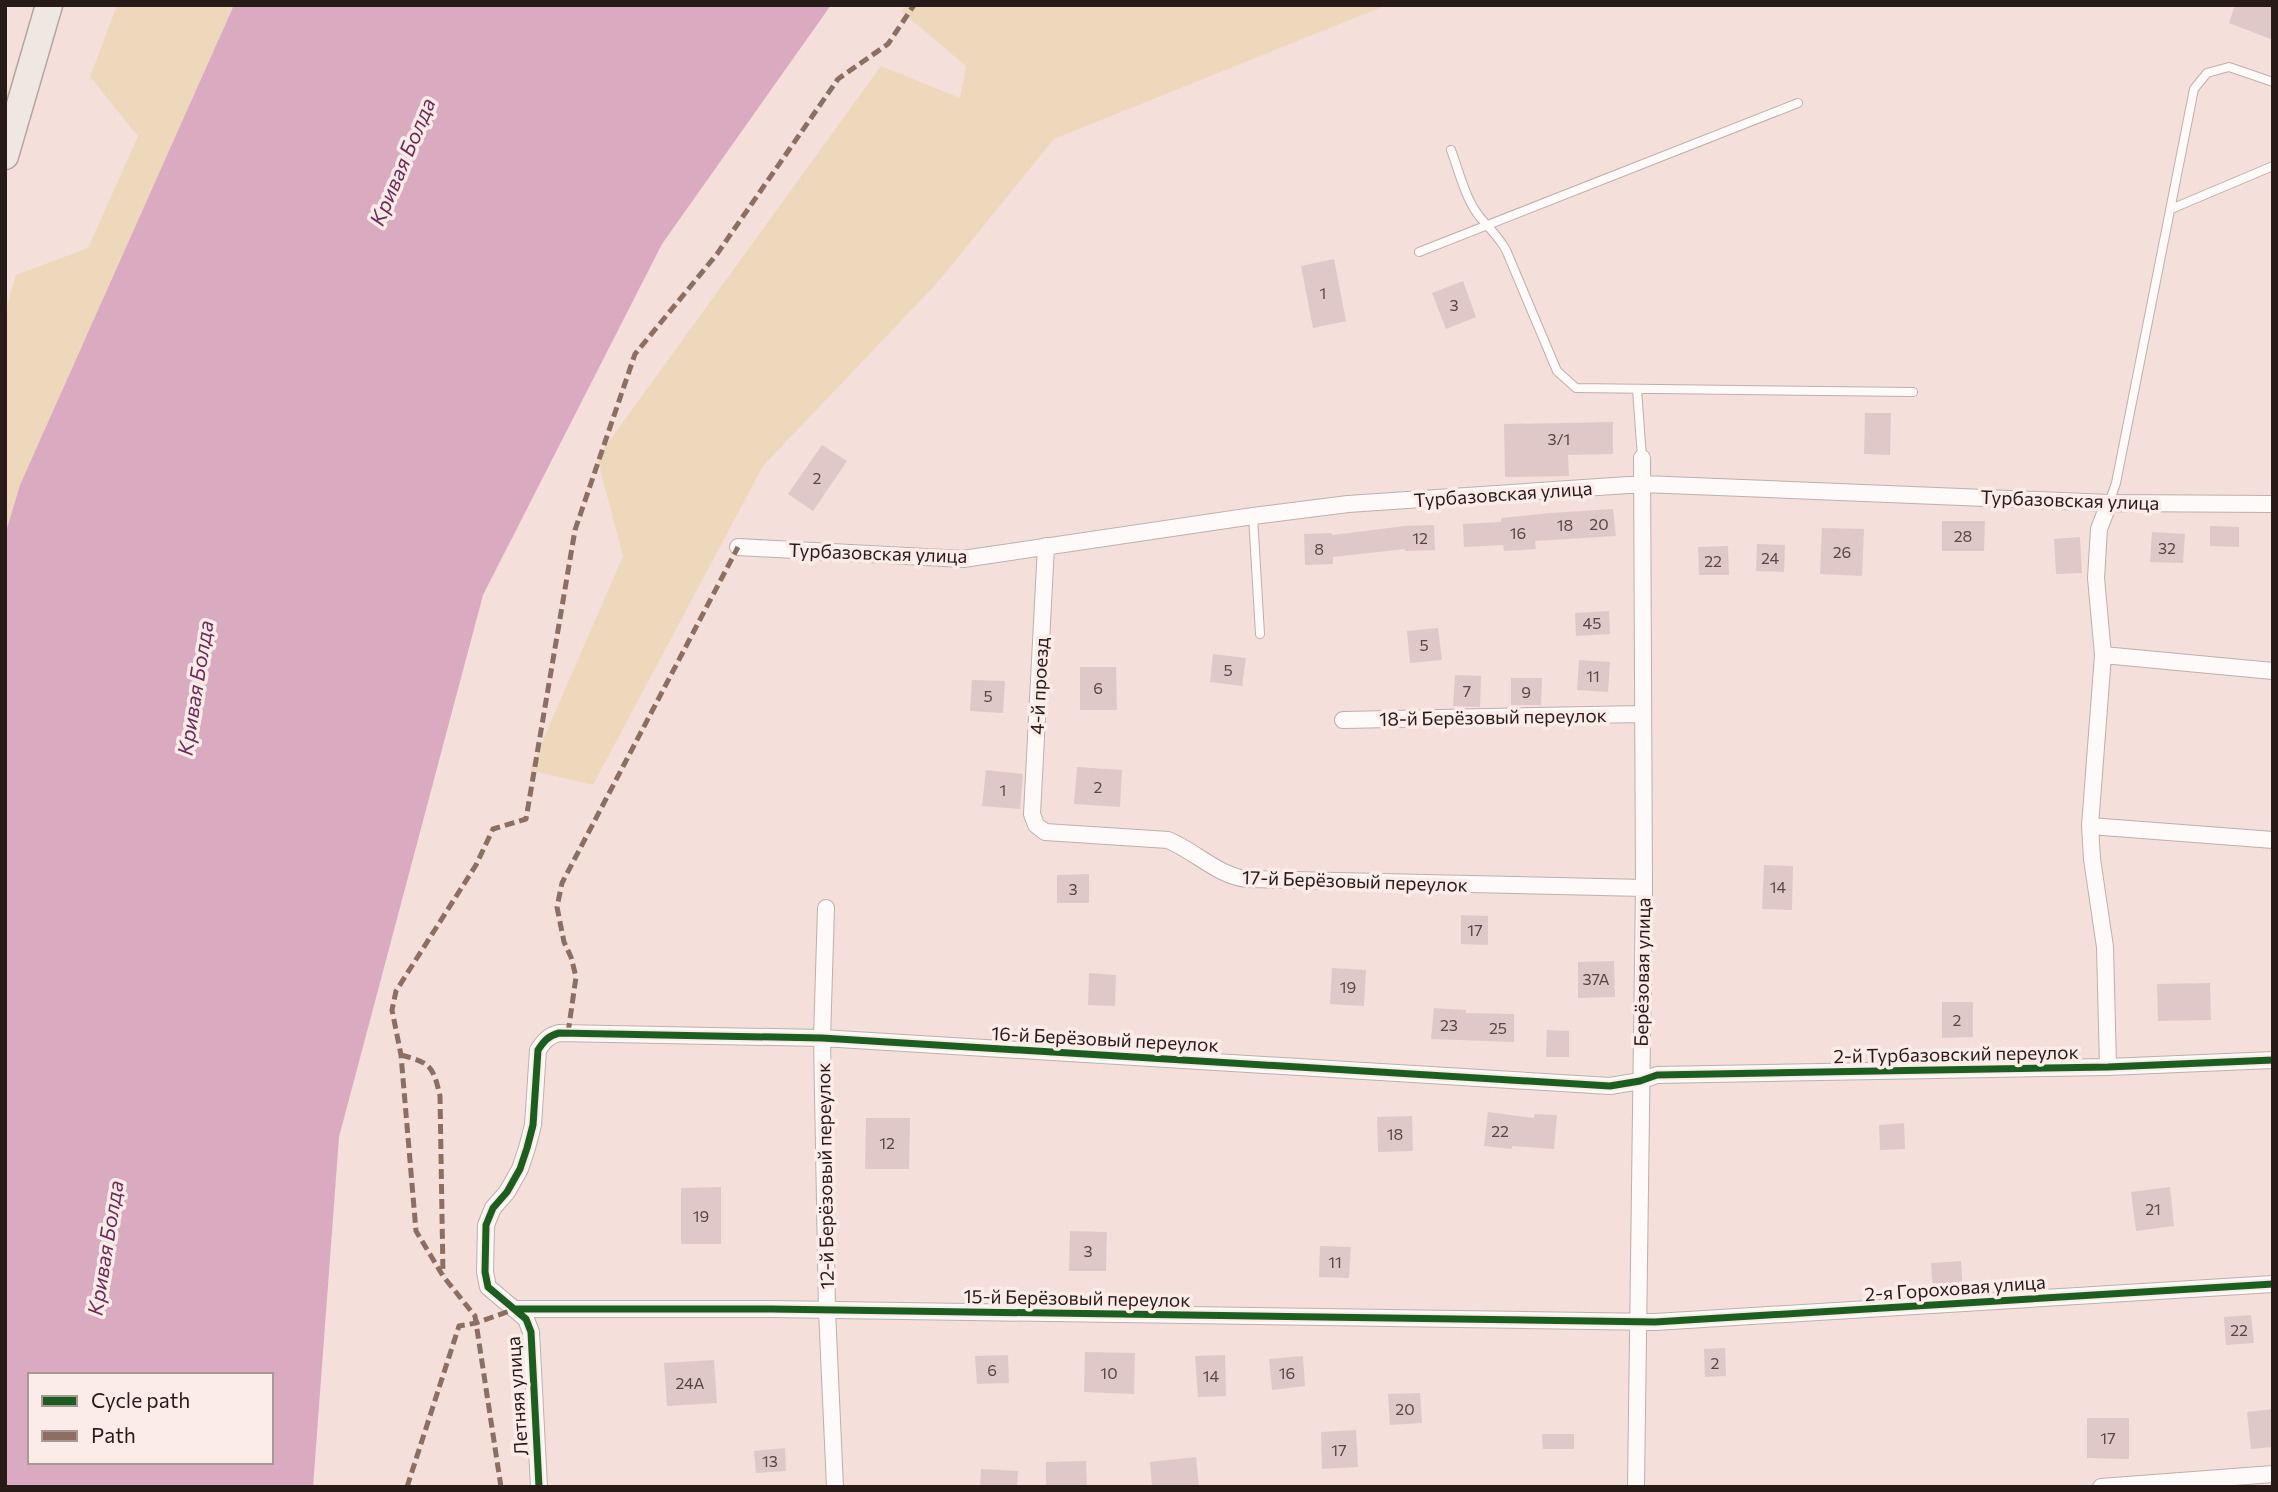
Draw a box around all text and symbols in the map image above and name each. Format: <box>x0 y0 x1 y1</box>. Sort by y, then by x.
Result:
water label: Кривая Болда <box>363 94 440 229</box>
house number: 1 <box>1320 283 1326 302</box>
house number: 3 <box>1449 295 1459 314</box>
house number: 3/1 <box>1548 429 1570 448</box>
house number: 2 <box>813 468 822 487</box>
street label: Турбазовская улица <box>1413 476 1593 511</box>
street label: Турбазовская улица <box>1980 485 2160 514</box>
house number: 20 <box>1589 514 1609 533</box>
house number: 18 <box>1557 515 1573 534</box>
house number: 16 <box>1510 523 1526 542</box>
house number: 28 <box>1954 526 1972 545</box>
house number: 12 <box>1412 528 1428 547</box>
street label: Турбазовская улица <box>788 538 968 567</box>
house number: 32 <box>2158 538 2176 557</box>
house number: 8 <box>1314 539 1324 558</box>
house number: 26 <box>1833 542 1851 561</box>
house number: 24 <box>1761 548 1779 567</box>
house number: 22 <box>1704 551 1722 570</box>
house number: 45 <box>1583 613 1601 632</box>
water label: Кривая Болда <box>172 618 218 757</box>
house number: 5 <box>1419 635 1429 654</box>
street label: 4-й проезд <box>1024 637 1053 735</box>
house number: 5 <box>1223 660 1233 679</box>
house number: 11 <box>1586 666 1600 685</box>
house number: 6 <box>1093 678 1103 697</box>
house number: 7 <box>1463 681 1471 700</box>
house number: 9 <box>1521 682 1531 701</box>
house number: 5 <box>983 686 993 705</box>
street label: 18-й Берёзовый переулок <box>1379 703 1607 730</box>
house number: 2 <box>1094 777 1103 796</box>
house number: 1 <box>1000 780 1006 799</box>
street label: 17-й Берёзовый переулок <box>1242 865 1468 896</box>
house number: 14 <box>1770 877 1787 896</box>
house number: 3 <box>1068 879 1078 898</box>
street label: Берёзовая улица <box>1629 897 1654 1047</box>
house number: 17 <box>1467 920 1483 939</box>
house number: 37А <box>1582 969 1610 988</box>
house number: 19 <box>1340 977 1356 996</box>
house number: 2 <box>1953 1010 1962 1029</box>
house number: 23 <box>1440 1015 1458 1034</box>
house number: 25 <box>1489 1018 1507 1037</box>
street label: 16-й Берёзовый переулок <box>991 1021 1219 1056</box>
street label: 2-й Турбазовский переулок <box>1833 1040 2079 1067</box>
street label: 12-й Берёзовый переулок <box>811 1062 838 1290</box>
house number: 22 <box>1491 1121 1509 1140</box>
house number: 18 <box>1387 1124 1403 1143</box>
house number: 12 <box>879 1133 895 1152</box>
water label: Кривая Болда <box>82 1178 128 1317</box>
house number: 21 <box>2145 1199 2161 1218</box>
house number: 19 <box>693 1206 709 1225</box>
house number: 3 <box>1083 1241 1093 1260</box>
house number: 11 <box>1328 1252 1342 1271</box>
street label: 2-я Гороховая улица <box>1864 1270 2046 1305</box>
street label: 15-й Берёзовый переулок <box>963 1284 1191 1311</box>
house number: 22 <box>2230 1320 2248 1339</box>
street label: Летняя улица <box>501 1336 532 1457</box>
house number: 2 <box>1711 1353 1720 1372</box>
house number: 6 <box>987 1360 997 1379</box>
house number: 10 <box>1100 1363 1118 1382</box>
house number: 16 <box>1279 1363 1295 1382</box>
house number: 14 <box>1203 1366 1220 1385</box>
legend <box>28 1373 273 1464</box>
house number: 24А <box>675 1373 705 1392</box>
text: Cycle path <box>91 1387 190 1412</box>
house number: 20 <box>1395 1399 1415 1418</box>
text: Path <box>91 1422 136 1447</box>
house number: 17 <box>2100 1428 2116 1447</box>
house number: 17 <box>1331 1440 1347 1459</box>
house number: 13 <box>762 1451 778 1470</box>

